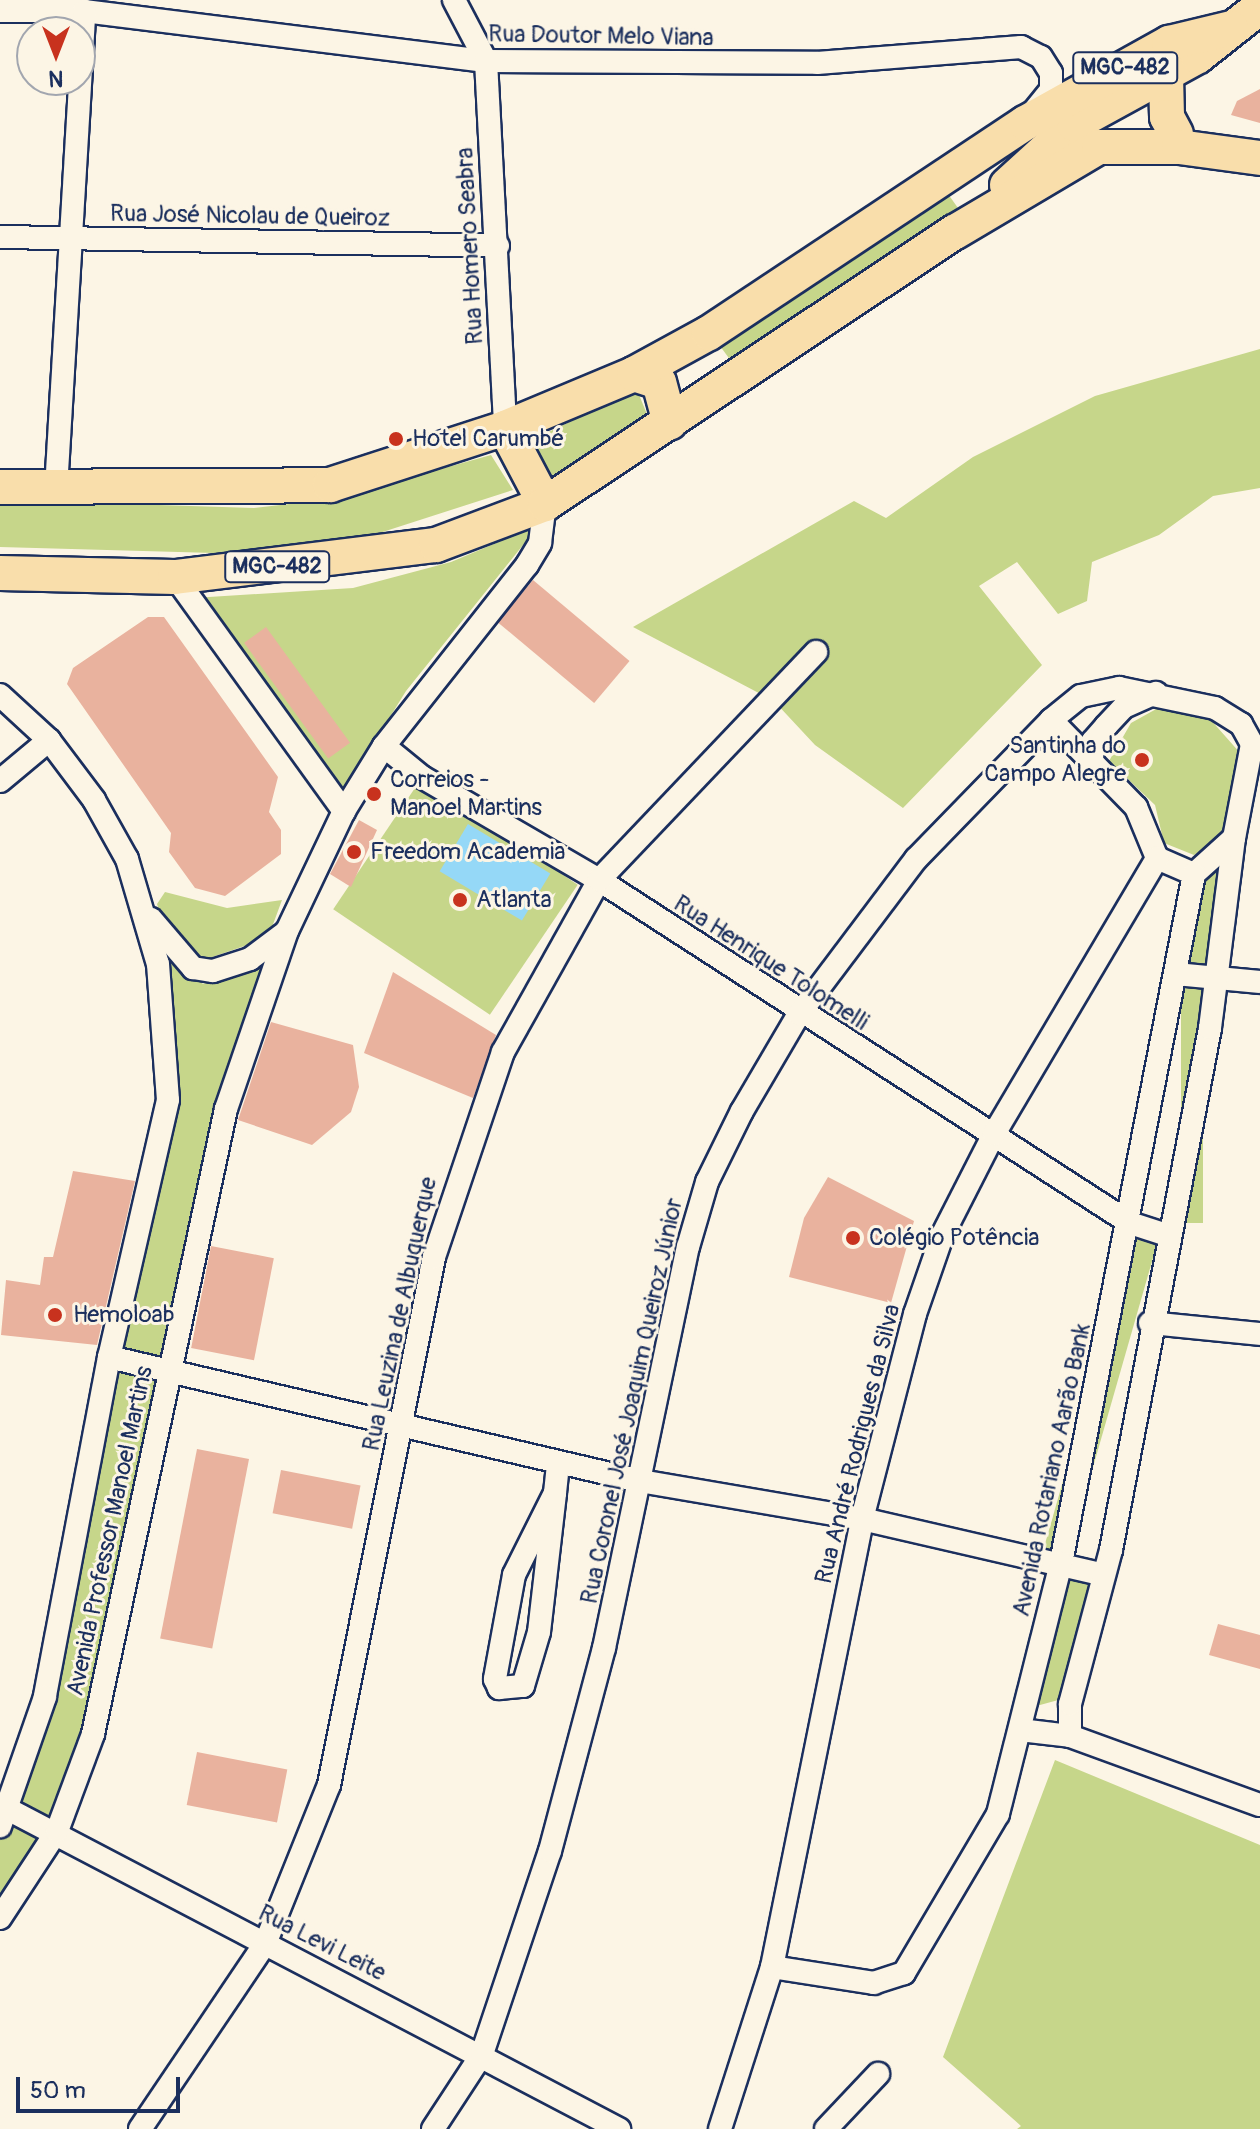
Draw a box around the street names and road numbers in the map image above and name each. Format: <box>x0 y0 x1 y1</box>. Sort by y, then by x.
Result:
street label: Rua Doutor Melo Viana <box>488 20 714 52</box>
road number: MGC-482 <box>1071 50 1179 86</box>
street label: Rua Homero Seabra <box>450 147 490 345</box>
street label: Rua José Nicolau de Queiroz <box>110 199 390 233</box>
road number: MGC-482 <box>223 549 331 585</box>
street label: Rua Henrique Tolomelli <box>668 889 874 1037</box>
street label: Rua Leuzina de Albuquerque <box>357 1174 443 1454</box>
street label: Rua Coronel José Joaquim Queiroz Júnior <box>575 1196 689 1606</box>
street label: Rua André Rodrigues da Silva <box>809 1301 907 1587</box>
street label: Avenida Rotariano Aarão Bank <box>1007 1321 1097 1619</box>
street label: Avenida Professor Manoel Martins <box>61 1364 159 1698</box>
street label: Rua Levi Leite <box>253 1899 391 1987</box>

